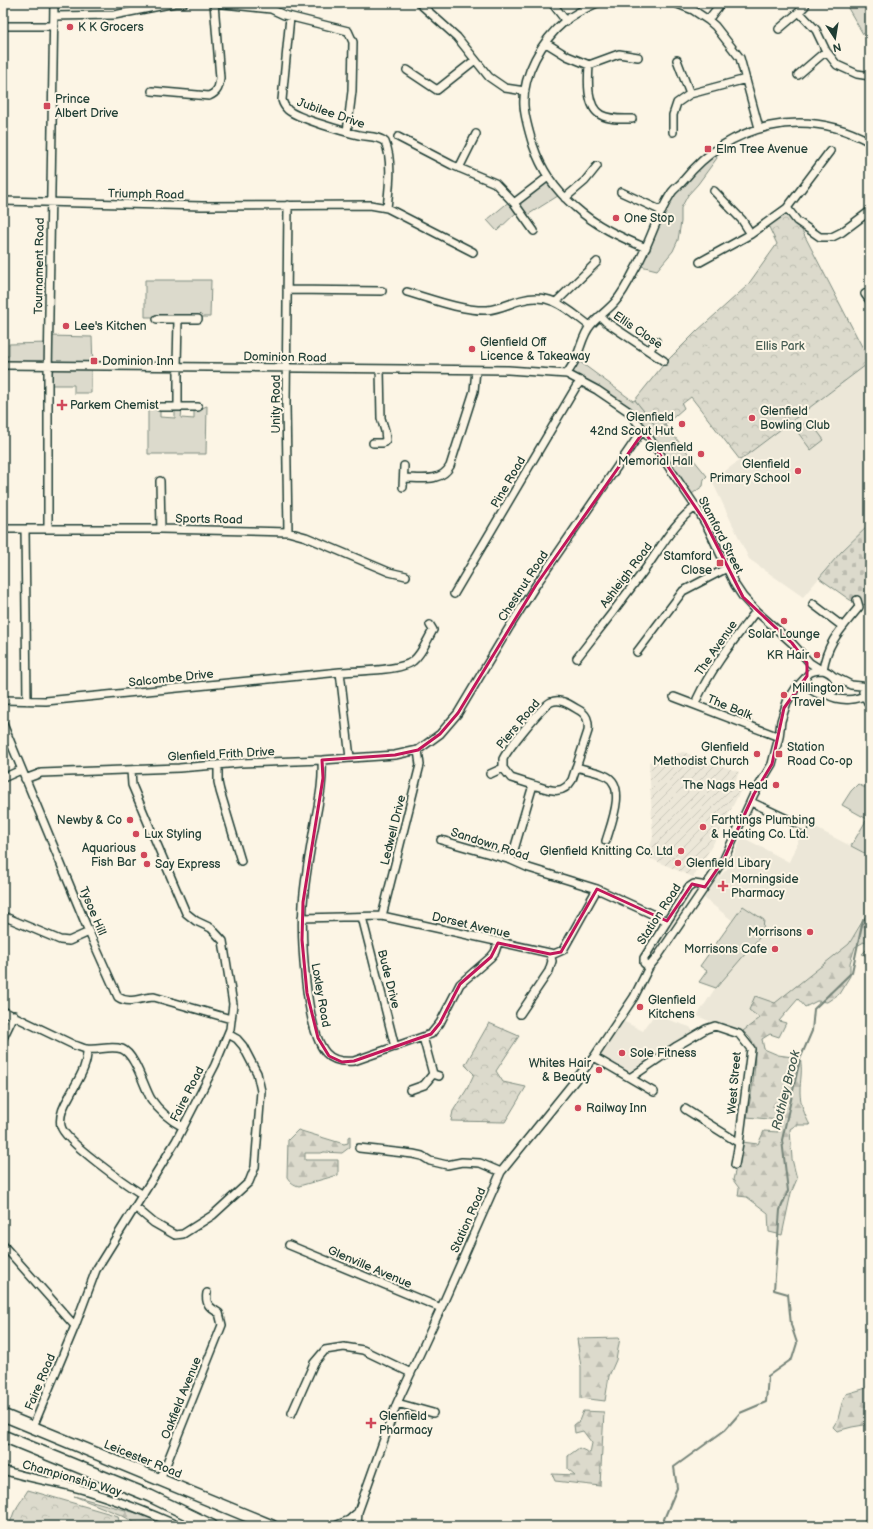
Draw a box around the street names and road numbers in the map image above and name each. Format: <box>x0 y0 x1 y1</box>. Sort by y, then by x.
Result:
street label: Jubilee Drive <box>295 95 367 132</box>
street label: Triumph Road <box>108 186 184 203</box>
street label: Tournament Road <box>31 217 48 315</box>
street label: Ellis Close <box>610 308 665 352</box>
street label: Dominion Road <box>243 349 327 366</box>
street label: Unity Road <box>269 374 284 433</box>
street label: Pine Road <box>488 454 529 510</box>
street label: Stamford Street <box>695 494 747 577</box>
street label: Sports Road <box>175 511 243 528</box>
street label: Ashleigh Road <box>597 540 656 611</box>
street label: Chestnut Road <box>495 548 552 624</box>
street label: The Avenue <box>692 618 741 679</box>
street label: Salcombe Drive <box>128 667 214 690</box>
street label: The Balk <box>705 692 755 723</box>
street label: Piers Road <box>493 696 543 752</box>
street label: Glenfield Frith Drive <box>167 744 275 765</box>
street label: Ledwell Drive <box>378 793 409 867</box>
street label: Sandown Road <box>449 825 531 864</box>
street label: Station Road <box>634 881 685 948</box>
street label: Tysoe Hill <box>76 885 110 938</box>
street label: Dorset Avenue <box>430 909 512 942</box>
street label: Bude Drive <box>374 948 403 1010</box>
street label: Loxley Road <box>307 962 334 1029</box>
street label: West Street <box>724 1051 745 1115</box>
street label: Faire Road <box>167 1064 208 1124</box>
street label: Station Road <box>447 1185 490 1255</box>
street label: Glenville Avenue <box>325 1243 414 1292</box>
street label: Faire Road <box>22 1352 59 1413</box>
street label: Oakfield Avenue <box>158 1355 205 1442</box>
street label: Leicester Road <box>102 1437 184 1482</box>
street label: Championship Way <box>20 1457 124 1500</box>

